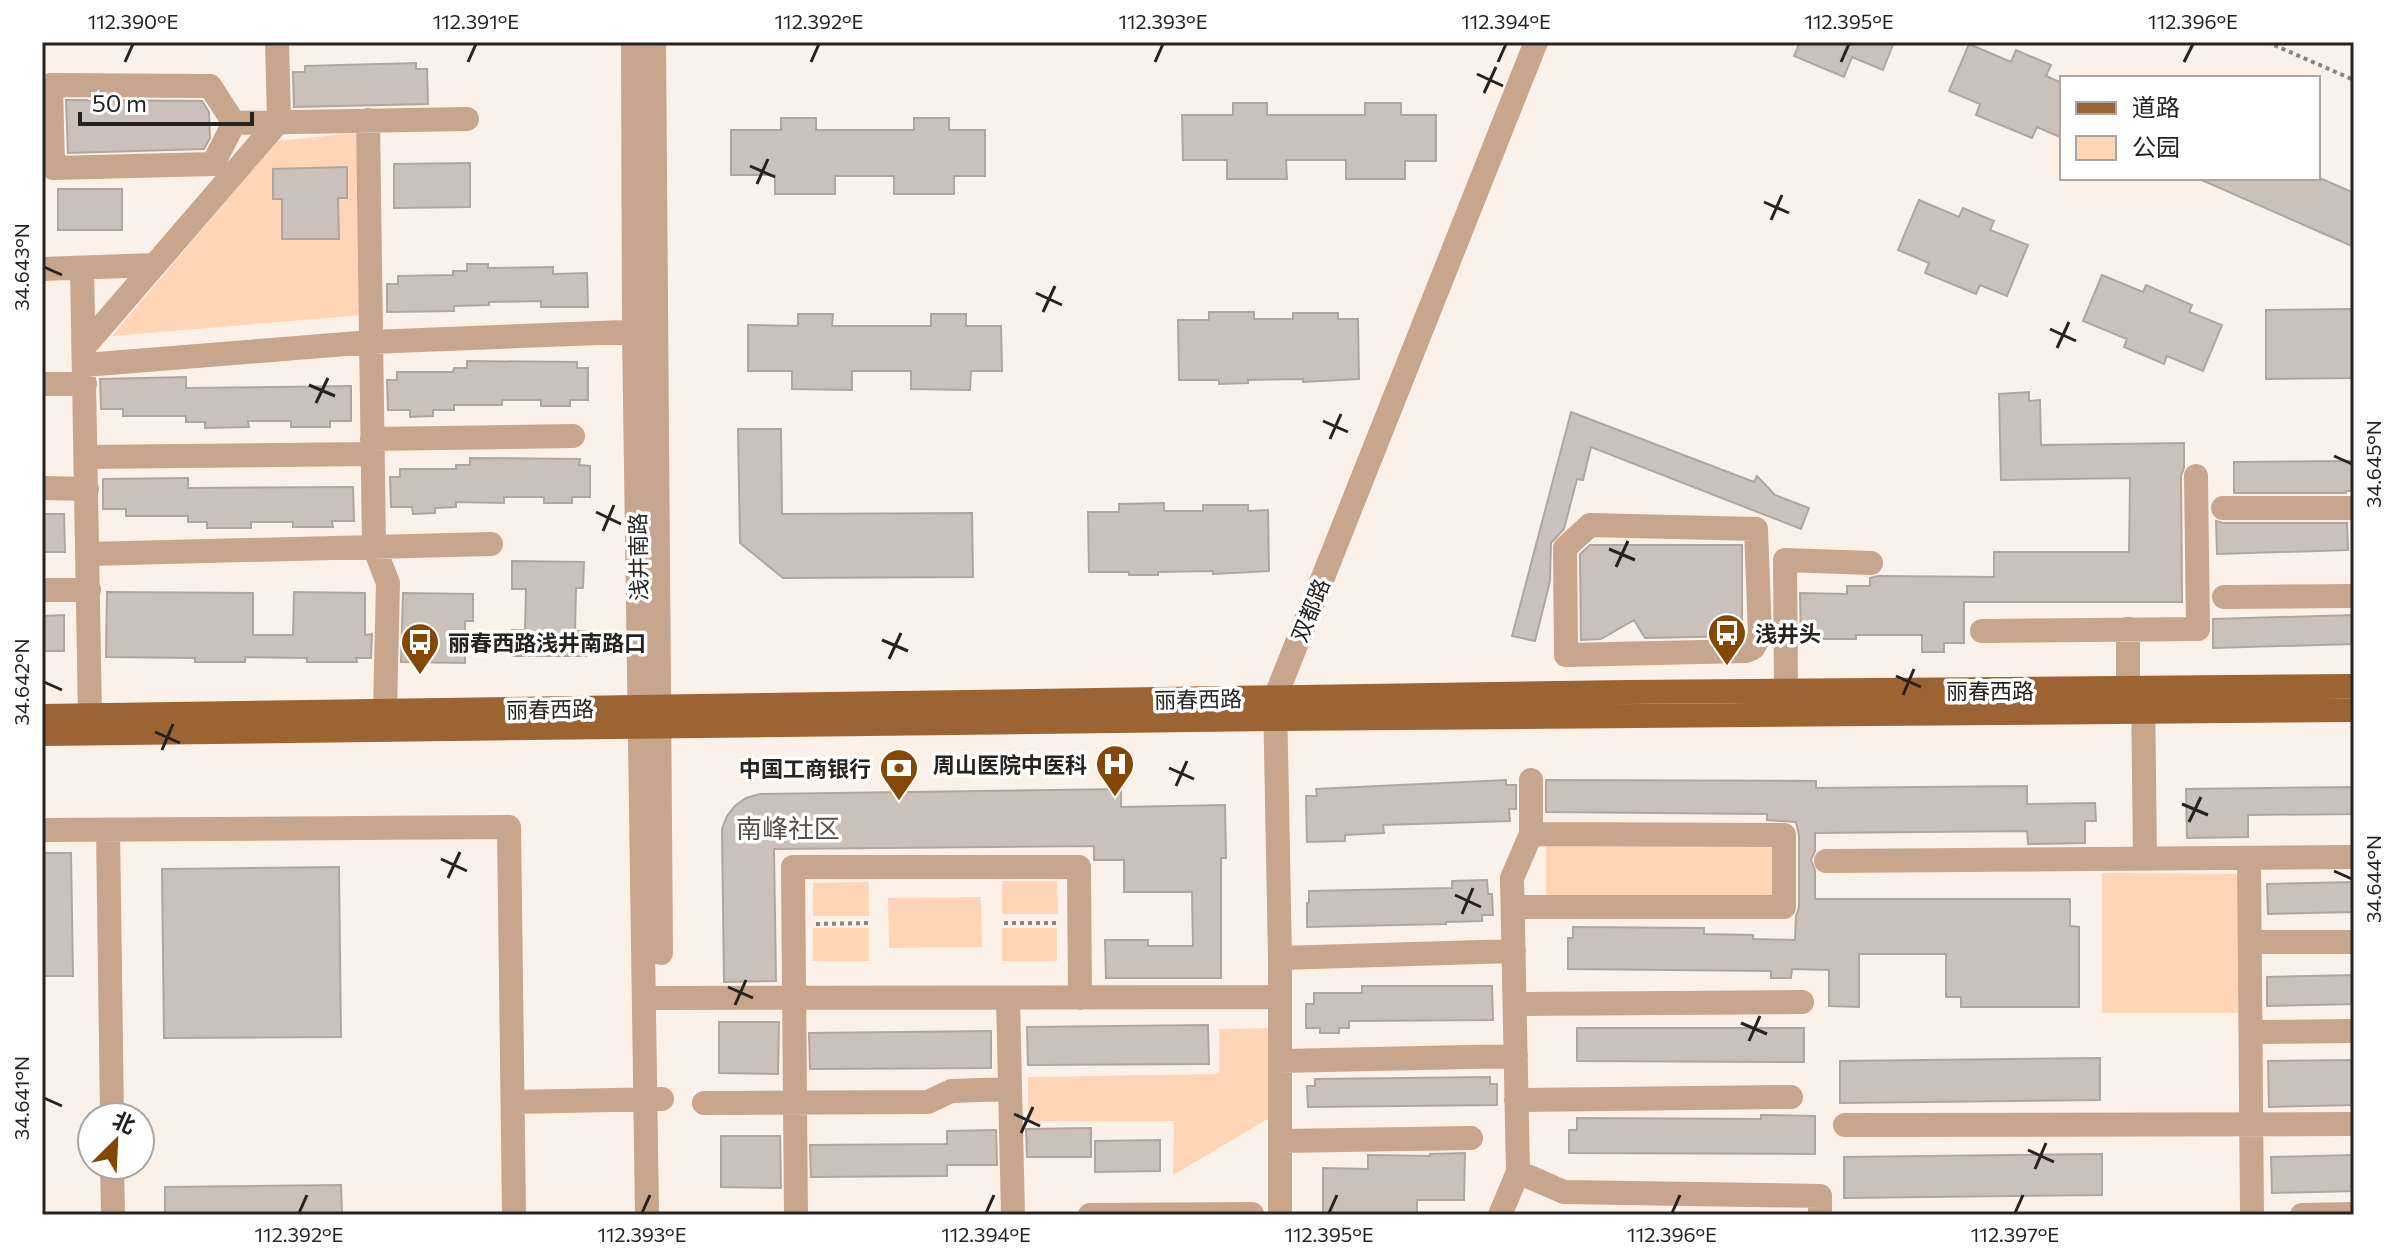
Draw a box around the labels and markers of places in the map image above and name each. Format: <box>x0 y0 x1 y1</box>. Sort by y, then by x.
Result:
bus stop icon: 浅井头 <box>1706 612 1748 667</box>
place label: 浅井头 <box>1755 620 1821 647</box>
bus stop icon: 丽春西路浅井南路口 <box>399 621 441 676</box>
place label: 丽春西路浅井南路口 <box>448 629 646 656</box>
hospital icon: 周山医院中医科 <box>1094 743 1136 798</box>
bank icon: 中国工商银行 <box>878 747 920 802</box>
place label: 周山医院中医科 <box>933 751 1087 778</box>
place label: 中国工商银行 <box>739 755 871 782</box>

